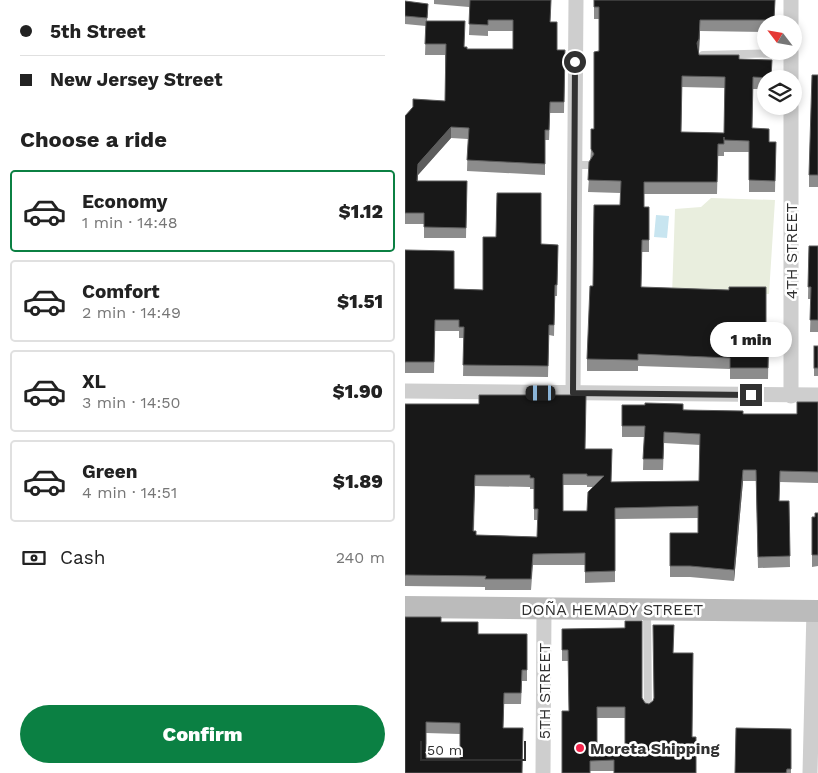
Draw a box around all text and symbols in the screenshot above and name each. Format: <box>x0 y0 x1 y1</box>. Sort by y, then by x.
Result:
north arrow <box>757 15 803 60</box>
map controls <box>757 15 802 115</box>
text: 5th Street <box>50 20 146 43</box>
route start <box>564 51 586 73</box>
text: New Jersey Street <box>50 68 223 91</box>
button: layers <box>757 70 802 115</box>
text: Choose a ride <box>20 127 167 152</box>
icon: car <box>22 189 67 234</box>
text: Economy <box>82 190 167 213</box>
text: $1.12 <box>338 200 383 223</box>
street label: 4TH STREET <box>782 202 801 299</box>
text: 1 min · 14:48 <box>82 213 178 232</box>
icon: car <box>22 279 67 324</box>
text: Comfort <box>82 280 160 303</box>
text: $1.51 <box>337 290 383 313</box>
text: 2 min · 14:49 <box>82 303 181 322</box>
callout: 1 min <box>710 322 792 358</box>
text: 1 min <box>730 330 772 349</box>
icon: car <box>22 369 67 414</box>
text: XL <box>82 370 106 393</box>
text: $1.90 <box>332 380 383 403</box>
route end <box>740 384 762 406</box>
car <box>526 386 556 401</box>
text: 3 min · 14:50 <box>82 393 180 412</box>
icon: car <box>22 459 67 504</box>
text: Green <box>82 460 138 483</box>
text: $1.89 <box>333 470 383 493</box>
text: 4 min · 14:51 <box>82 483 177 502</box>
icon: cash <box>20 544 48 572</box>
text: Cash <box>60 546 106 569</box>
text: 240 m <box>336 548 385 567</box>
street label: DOÑA HEMADY STREET <box>521 600 703 619</box>
street label: 5TH STREET <box>535 642 554 739</box>
button: Confirm <box>20 705 385 763</box>
scale bar <box>420 738 526 761</box>
place label: Moreta Shipping <box>590 739 719 758</box>
text: 50 m <box>427 742 462 758</box>
marker: Moreta Shipping <box>574 742 586 754</box>

